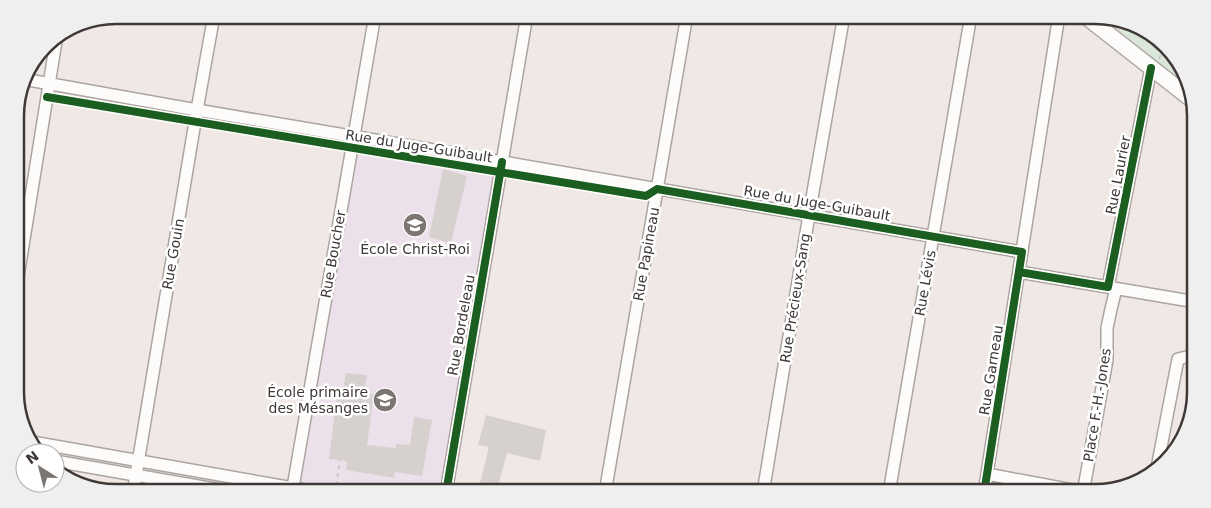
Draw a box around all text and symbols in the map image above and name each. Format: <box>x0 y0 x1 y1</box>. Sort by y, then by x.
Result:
street label: Rue du Juge-Guibault <box>344 126 494 166</box>
street label: Rue Laurier <box>1102 134 1134 216</box>
street label: Rue du Juge-Guibault <box>742 182 892 224</box>
street label: Rue Papineau <box>630 206 662 302</box>
street label: Rue Boucher <box>317 209 349 299</box>
school or university icon: École Christ-Roi <box>402 212 428 238</box>
street label: Rue Gouin <box>159 217 187 291</box>
street label: Rue Précieux-Sang <box>777 232 813 364</box>
place label: École Christ-Roi <box>360 241 470 257</box>
street label: Rue Lévis <box>911 249 939 317</box>
street label: Rue Bordeleau <box>444 273 478 377</box>
street label: Rue Garneau <box>976 324 1006 416</box>
street label: Place F.-H.-Jones <box>1080 347 1114 463</box>
place label: École primaire des Mésanges <box>267 384 368 416</box>
school or university icon: École primaire des Mésanges <box>372 387 398 413</box>
north arrow <box>15 443 65 493</box>
text: N <box>23 448 42 467</box>

